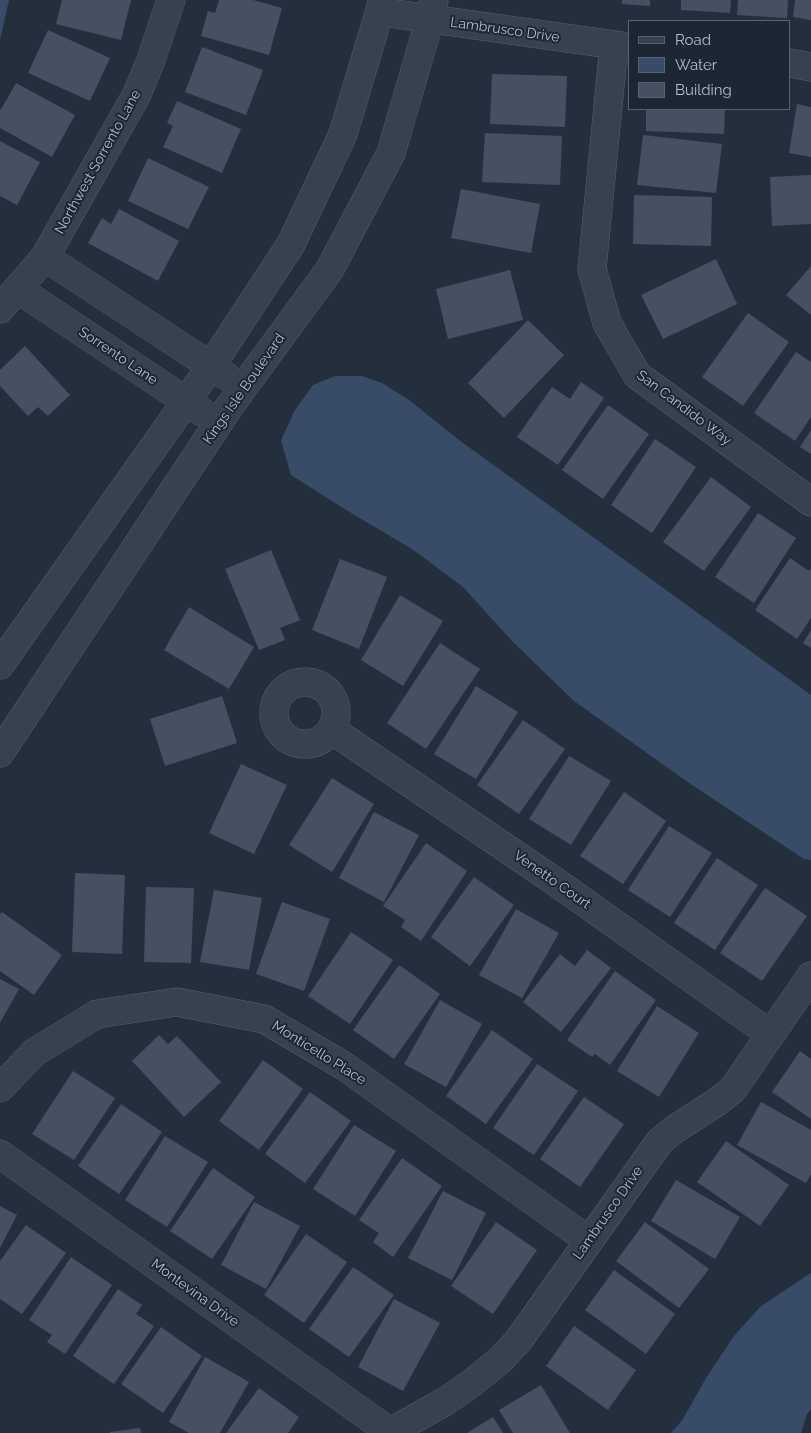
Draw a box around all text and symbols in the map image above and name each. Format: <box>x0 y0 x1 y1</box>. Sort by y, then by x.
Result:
street label: Lambrusco Drive <box>449 14 561 46</box>
legend <box>628 20 791 110</box>
text: Road <box>675 31 711 49</box>
text: Water <box>675 56 717 74</box>
text: Building <box>675 81 732 99</box>
street label: Northwest Sorrento Lane <box>51 87 145 237</box>
street label: Sorrento Lane <box>75 323 161 389</box>
street label: Kings Isle Boulevard <box>200 330 288 448</box>
street label: San Candido Way <box>633 367 735 449</box>
street label: Venetto Court <box>510 847 594 913</box>
street label: Monticello Place <box>269 1017 369 1089</box>
street label: Lambrusco Drive <box>570 1163 646 1263</box>
street label: Montevina Drive <box>148 1256 242 1330</box>

